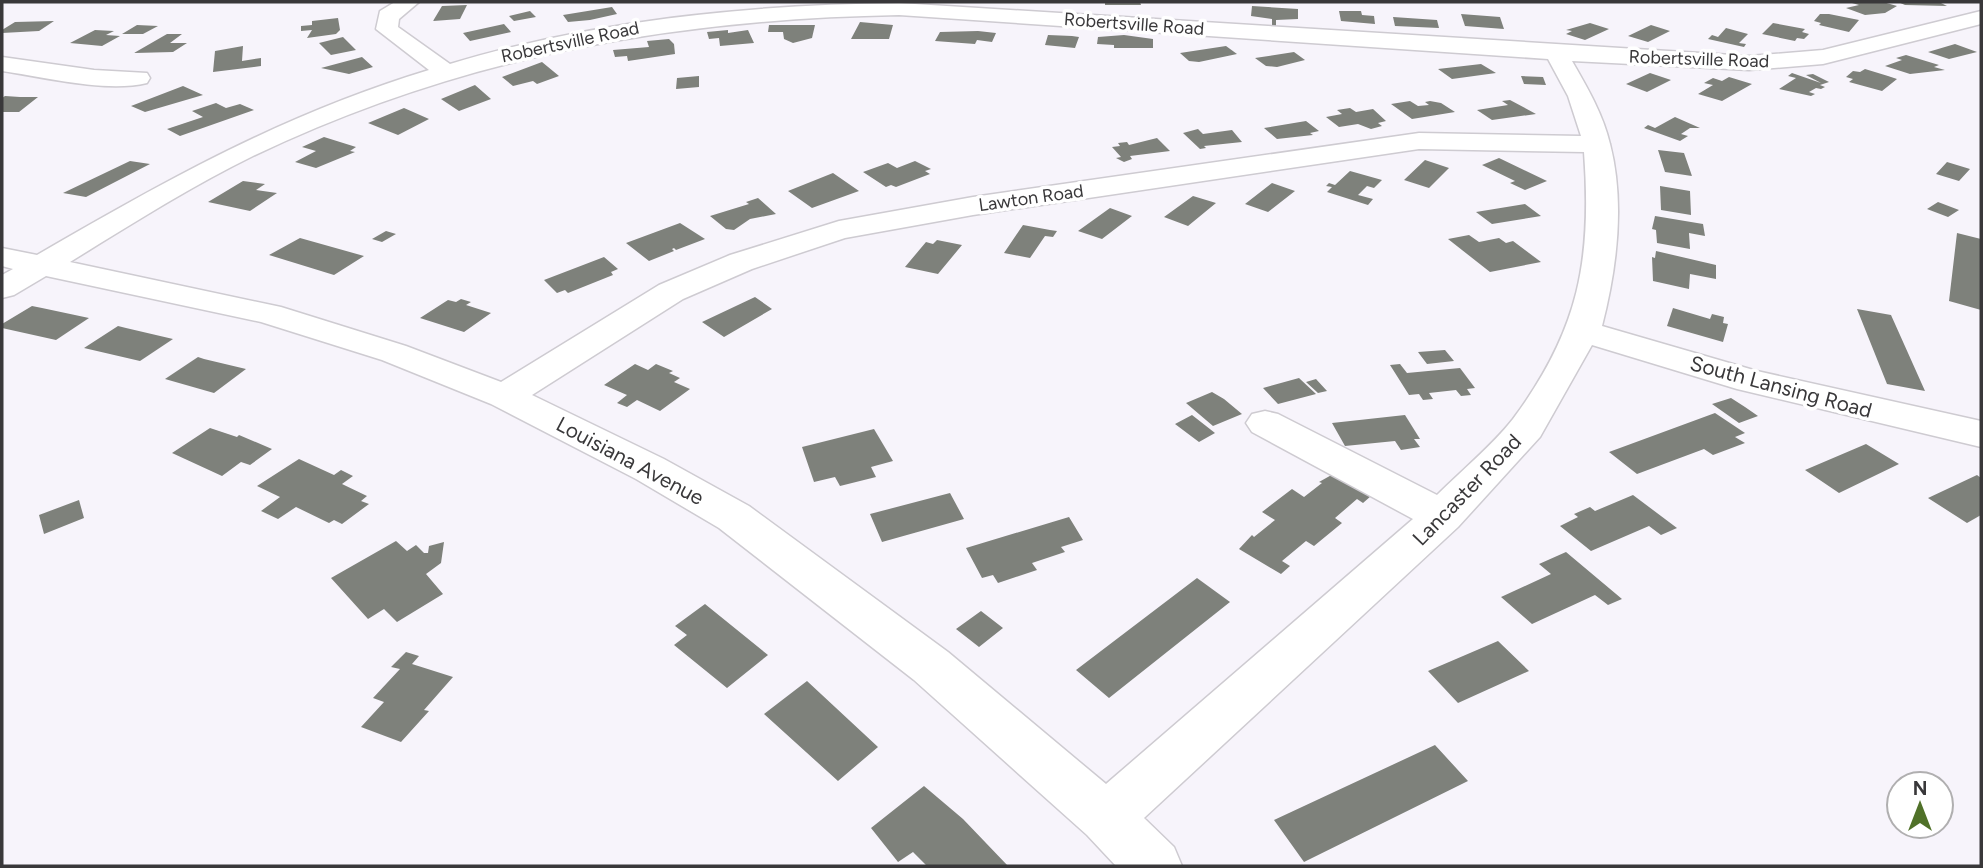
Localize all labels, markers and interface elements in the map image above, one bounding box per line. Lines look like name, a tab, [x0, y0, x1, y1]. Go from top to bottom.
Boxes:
street label: Robertsville Road	[1063, 8, 1205, 40]
street label: Robertsville Road	[499, 17, 641, 67]
street label: Robertsville Road	[1628, 46, 1770, 72]
street label: Lawton Road	[977, 180, 1085, 216]
street label: South Lansing Road	[1687, 350, 1875, 423]
street label: Louisiana Avenue	[552, 411, 708, 510]
street label: Lancaster Road	[1407, 429, 1526, 551]
north arrow	[1885, 770, 1955, 840]
text: N	[1913, 777, 1927, 800]

